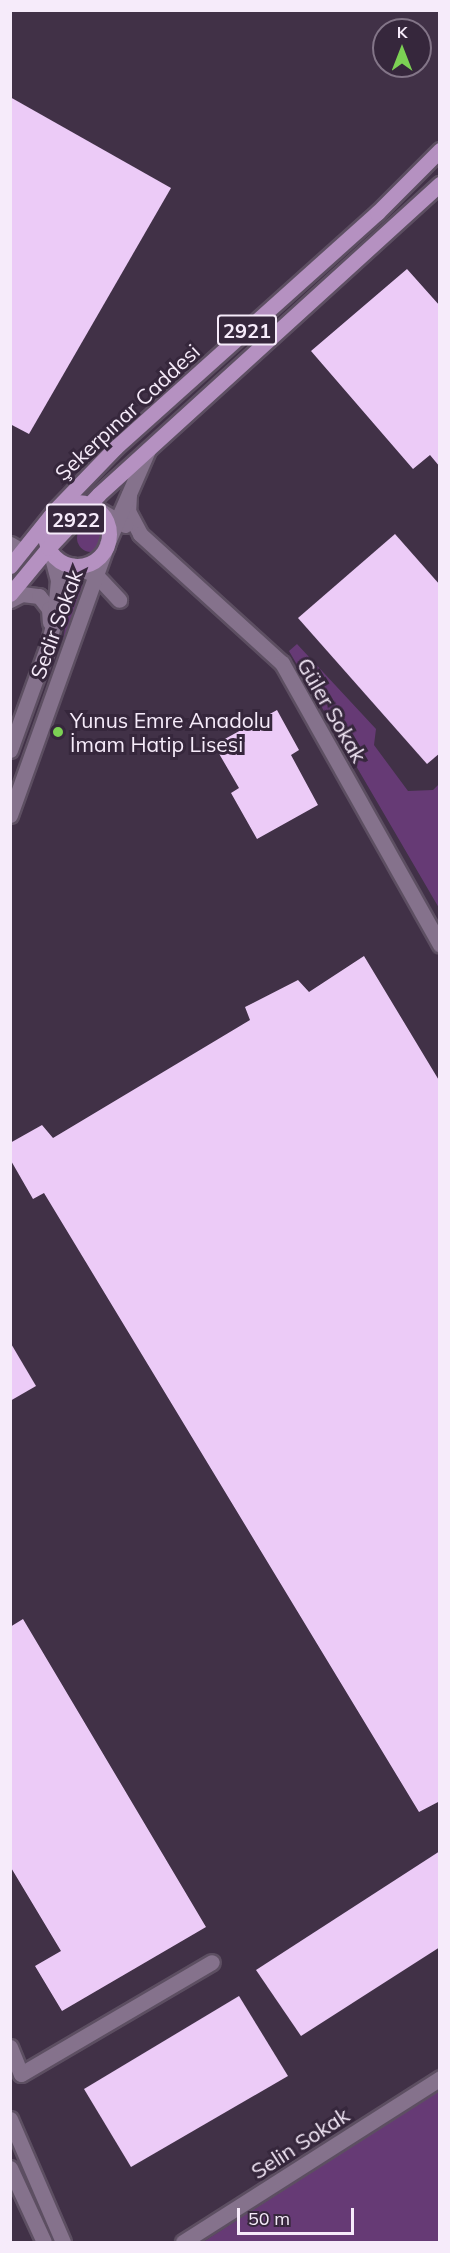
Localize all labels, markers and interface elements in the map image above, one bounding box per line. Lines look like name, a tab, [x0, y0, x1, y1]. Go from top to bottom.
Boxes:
north arrow	[372, 18, 432, 78]
text: K	[397, 22, 407, 42]
road number: 2921	[217, 313, 277, 347]
street label: Şekerpınar Caddesi	[50, 339, 204, 485]
road number: 2922	[46, 502, 106, 536]
street label: Sedir Sokak	[25, 566, 87, 682]
street label: Güler Sokak	[292, 653, 372, 767]
place label: Yunus Emre Anadolu İmam Hatip Lisesi	[70, 707, 271, 757]
marker: Yunus Emre Anadolu İmam Hatip Lisesi	[51, 725, 65, 739]
street label: Selin Sokak	[246, 2102, 354, 2184]
scale bar	[240, 2196, 357, 2234]
text: 50 m	[248, 2207, 290, 2230]

